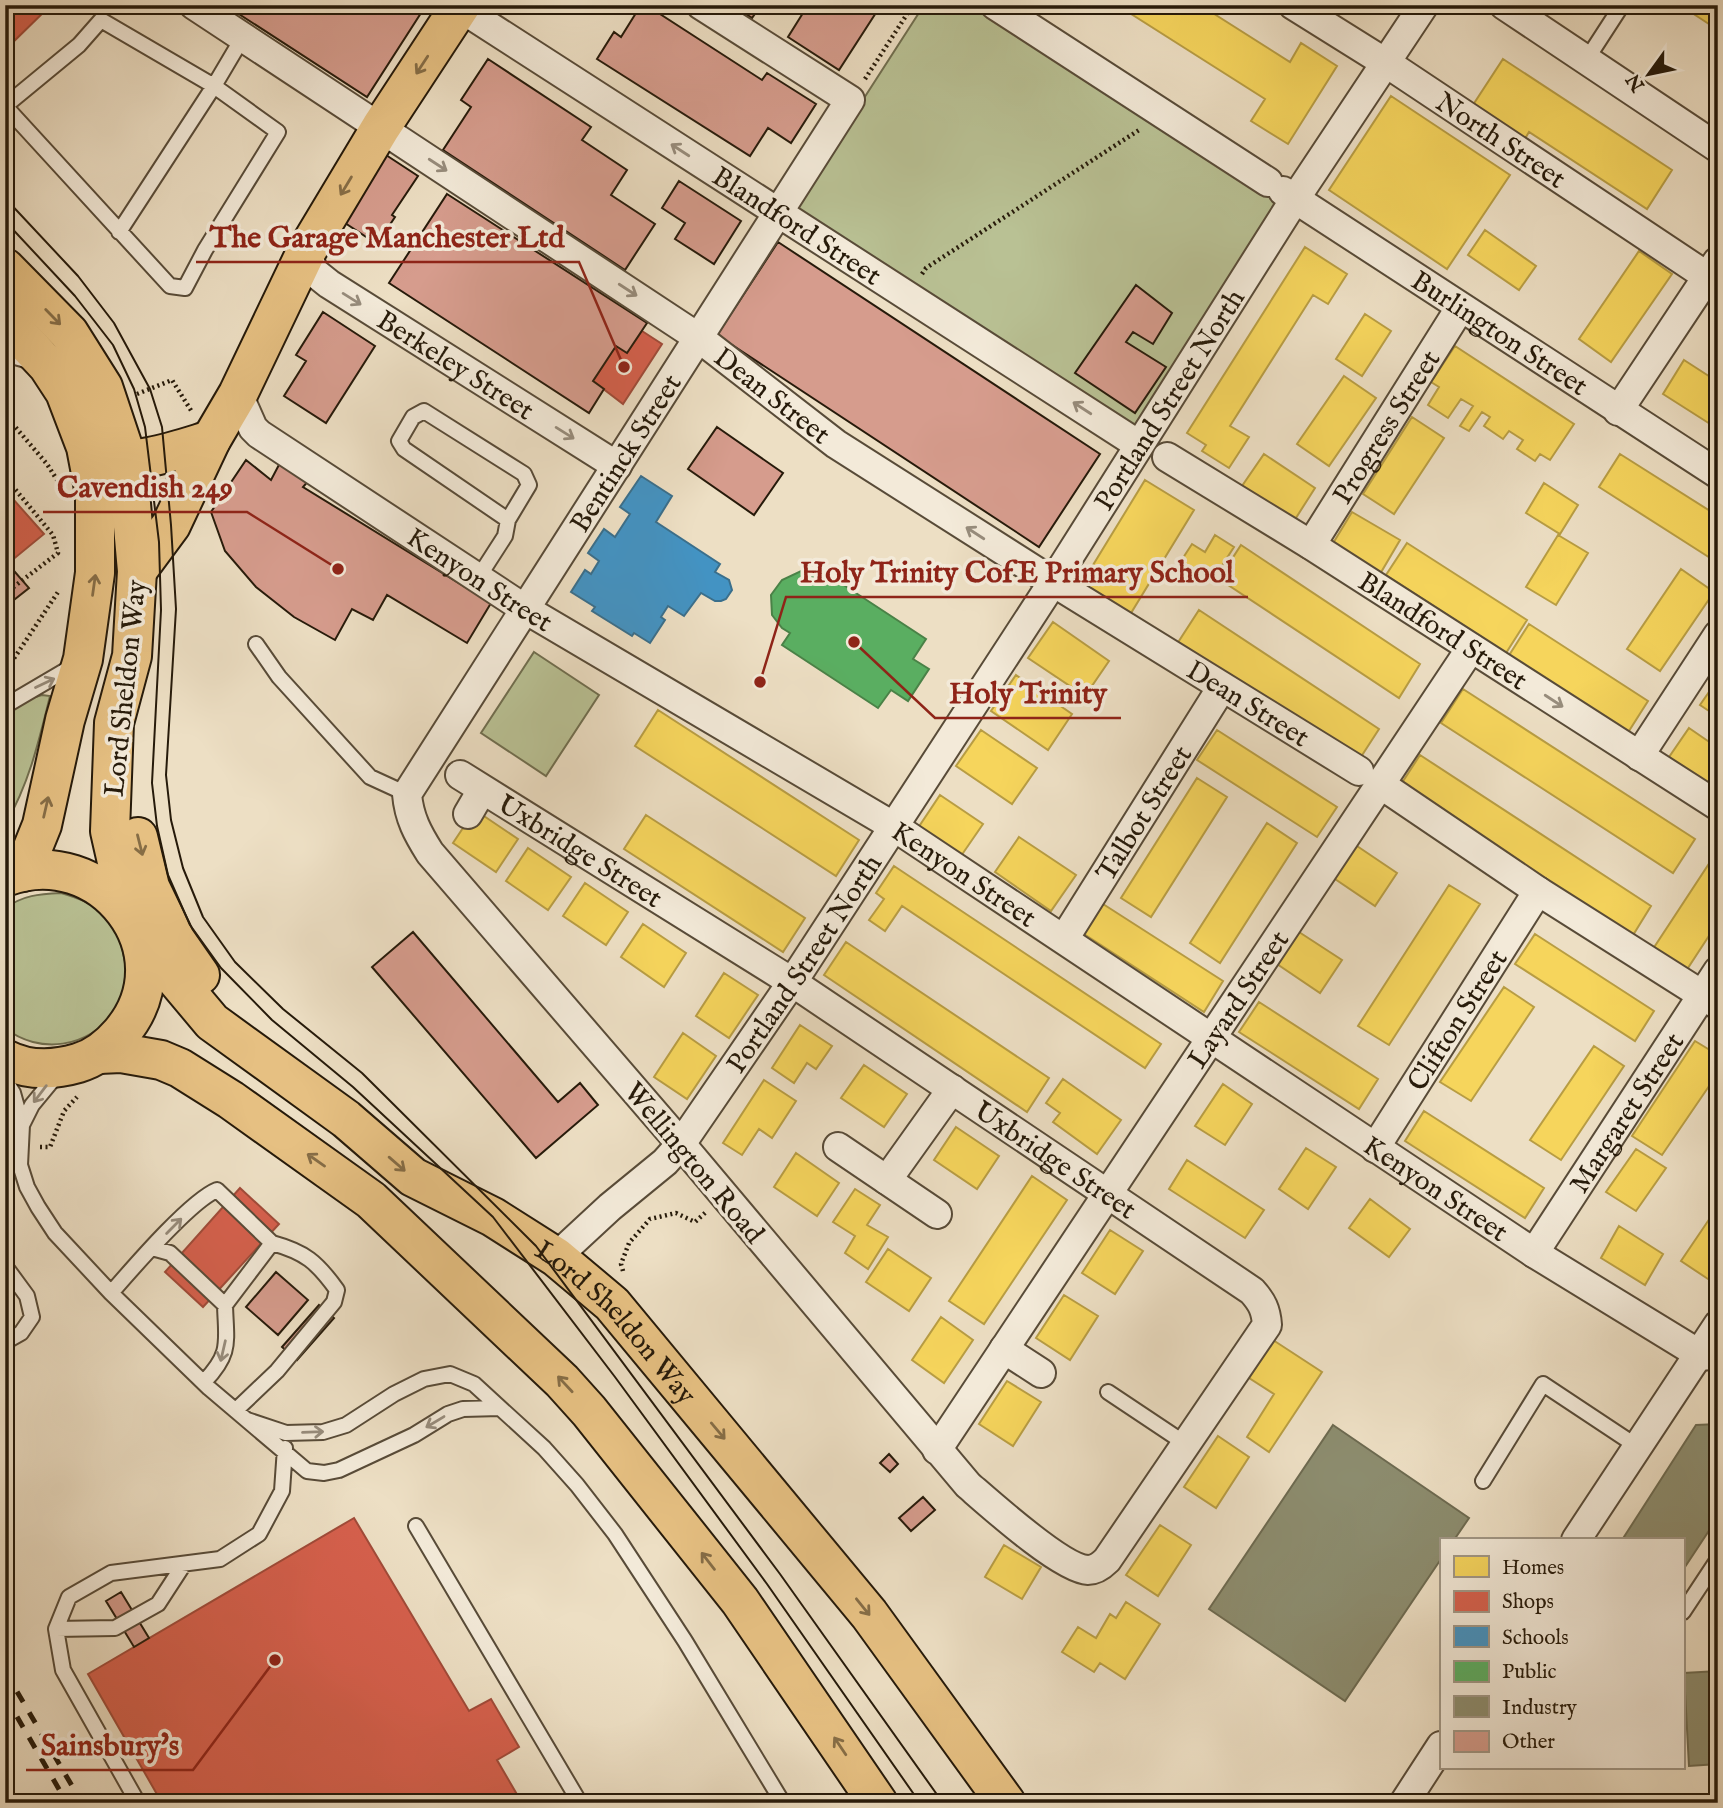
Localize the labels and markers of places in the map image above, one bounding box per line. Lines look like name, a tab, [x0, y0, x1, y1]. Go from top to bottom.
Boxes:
callout: The Garage Manchester Ltd	[196, 211, 579, 262]
callout: Cavendish 249	[43, 461, 247, 512]
callout: Holy Trinity CofE Primary School	[786, 546, 1248, 597]
callout: Holy Trinity	[935, 667, 1121, 718]
callout: Sainsbury's	[26, 1719, 193, 1770]

